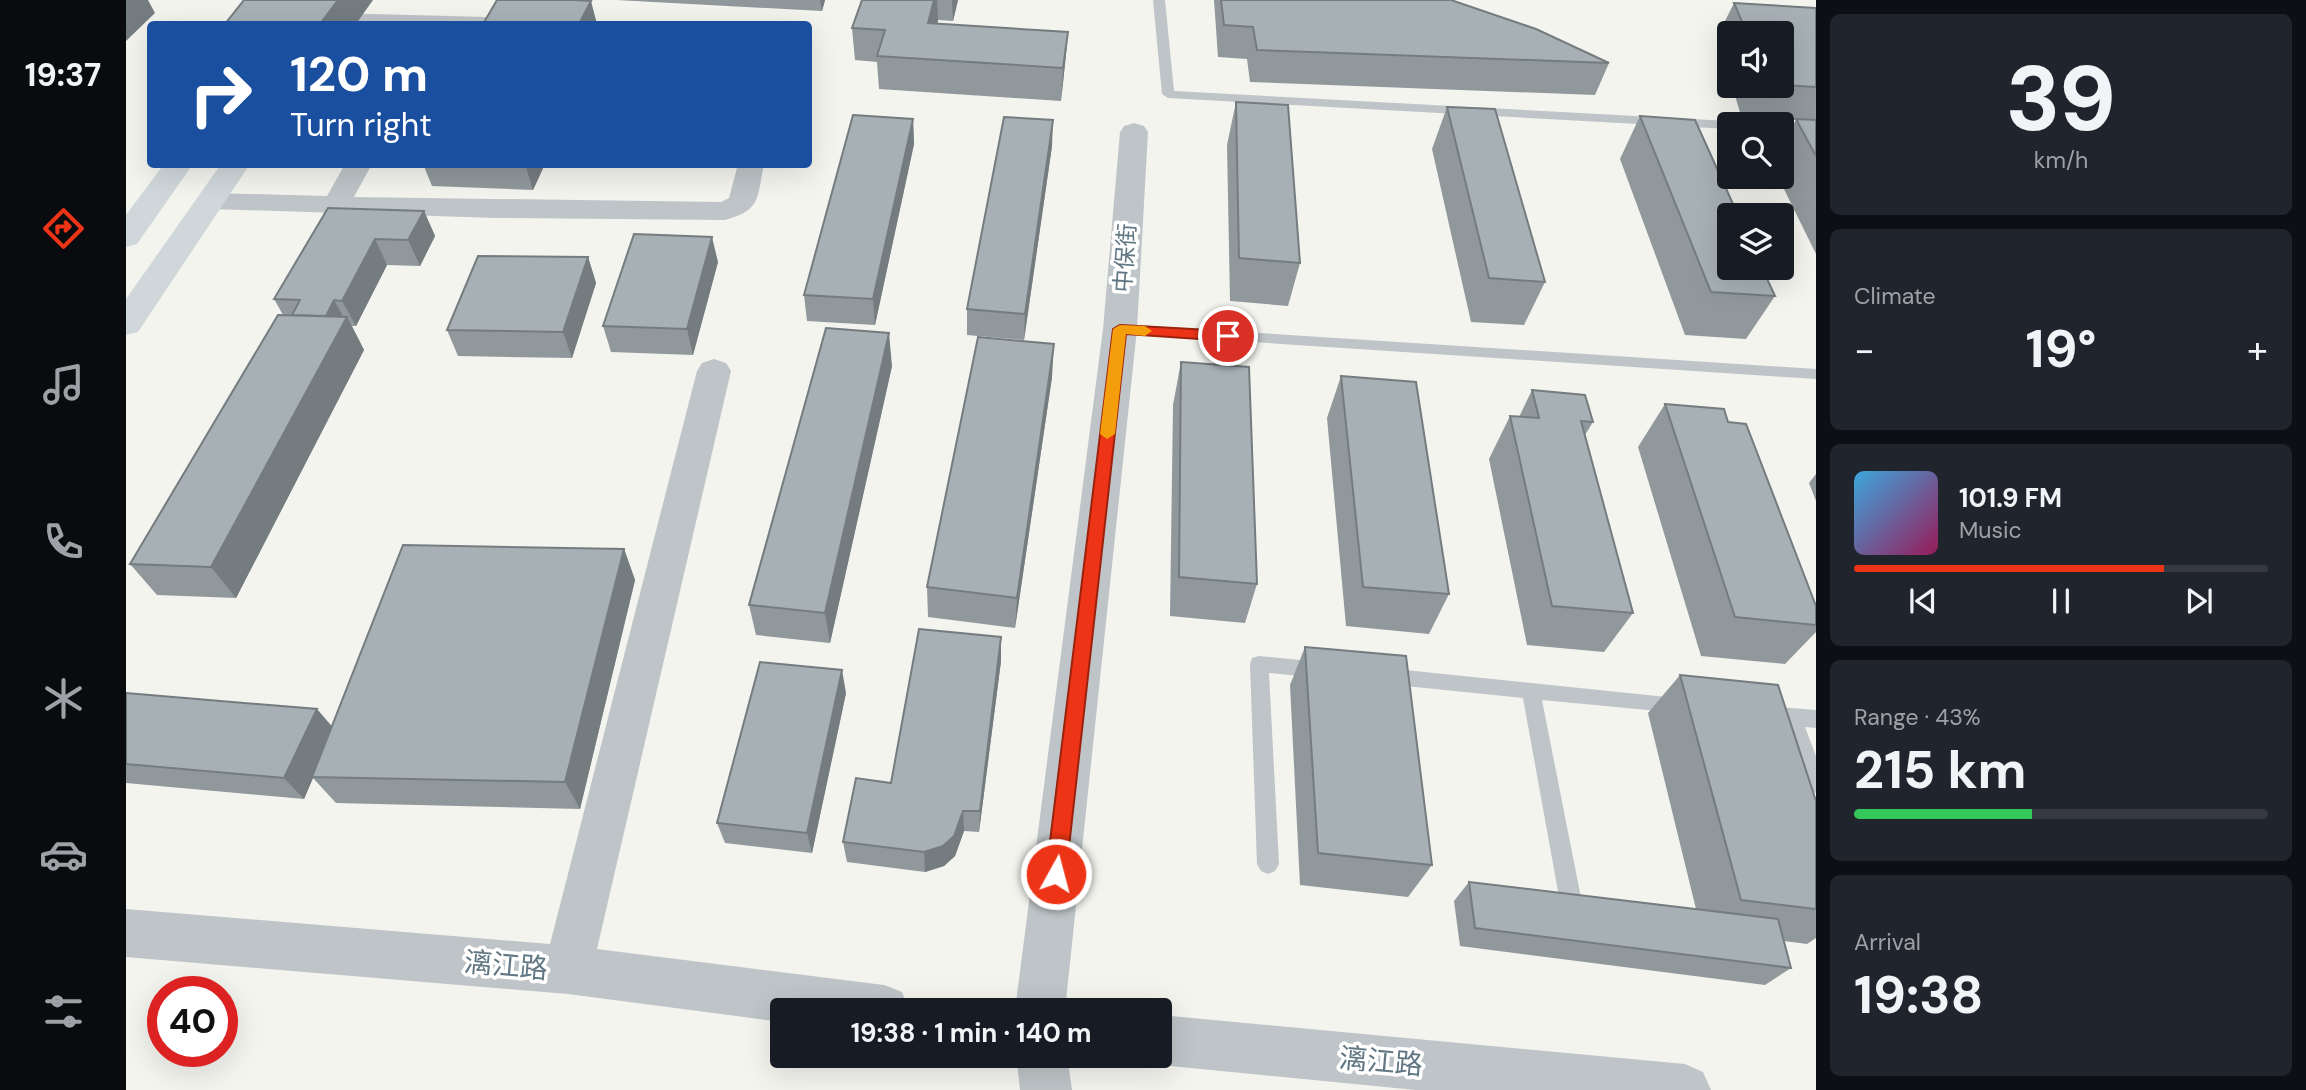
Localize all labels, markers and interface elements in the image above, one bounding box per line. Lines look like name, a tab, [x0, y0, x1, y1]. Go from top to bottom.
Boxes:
map controls	[1717, 21, 1794, 280]
button: sound	[1717, 21, 1794, 98]
text: 39	[2006, 40, 2116, 158]
text: 120 m	[290, 42, 428, 106]
icon: right	[175, 49, 266, 140]
text: 19:37	[25, 54, 101, 96]
text: Turn right	[290, 104, 432, 146]
button: search	[1717, 112, 1794, 189]
text: km/h	[2034, 145, 2088, 175]
button: layers	[1717, 203, 1794, 280]
icon: directions	[39, 204, 88, 253]
street label: 中保街	[1108, 223, 1142, 293]
text: Climate	[1854, 281, 1936, 311]
pin	[1198, 306, 1258, 366]
text: 19°	[2026, 315, 2096, 383]
icon: arrive	[1209, 317, 1247, 355]
text: −	[1854, 325, 1875, 375]
text: +	[2247, 325, 2268, 375]
icon: music	[39, 360, 88, 409]
text: 101.9 FM	[1959, 481, 2062, 515]
text: Music	[1959, 515, 2022, 545]
icon: phone	[39, 517, 88, 566]
icon: previous	[1904, 582, 1942, 620]
icon: pause	[2042, 582, 2080, 620]
icon: next	[2180, 582, 2218, 620]
icon: climate	[39, 674, 88, 723]
text: Range · 43%	[1854, 702, 1981, 732]
text: 215 km	[1854, 736, 2026, 804]
icon: car	[39, 830, 88, 879]
position arrow	[1019, 837, 1093, 911]
text: Arrival	[1854, 927, 1921, 957]
street label: 漓江路	[462, 943, 549, 988]
text: 19:38	[1854, 961, 1983, 1029]
speed limit sign: 40	[147, 976, 238, 1067]
icon: filters	[39, 987, 88, 1036]
text: 19:38 · 1 min · 140 m	[851, 1016, 1091, 1050]
street label: 漓江路	[1337, 1039, 1424, 1084]

